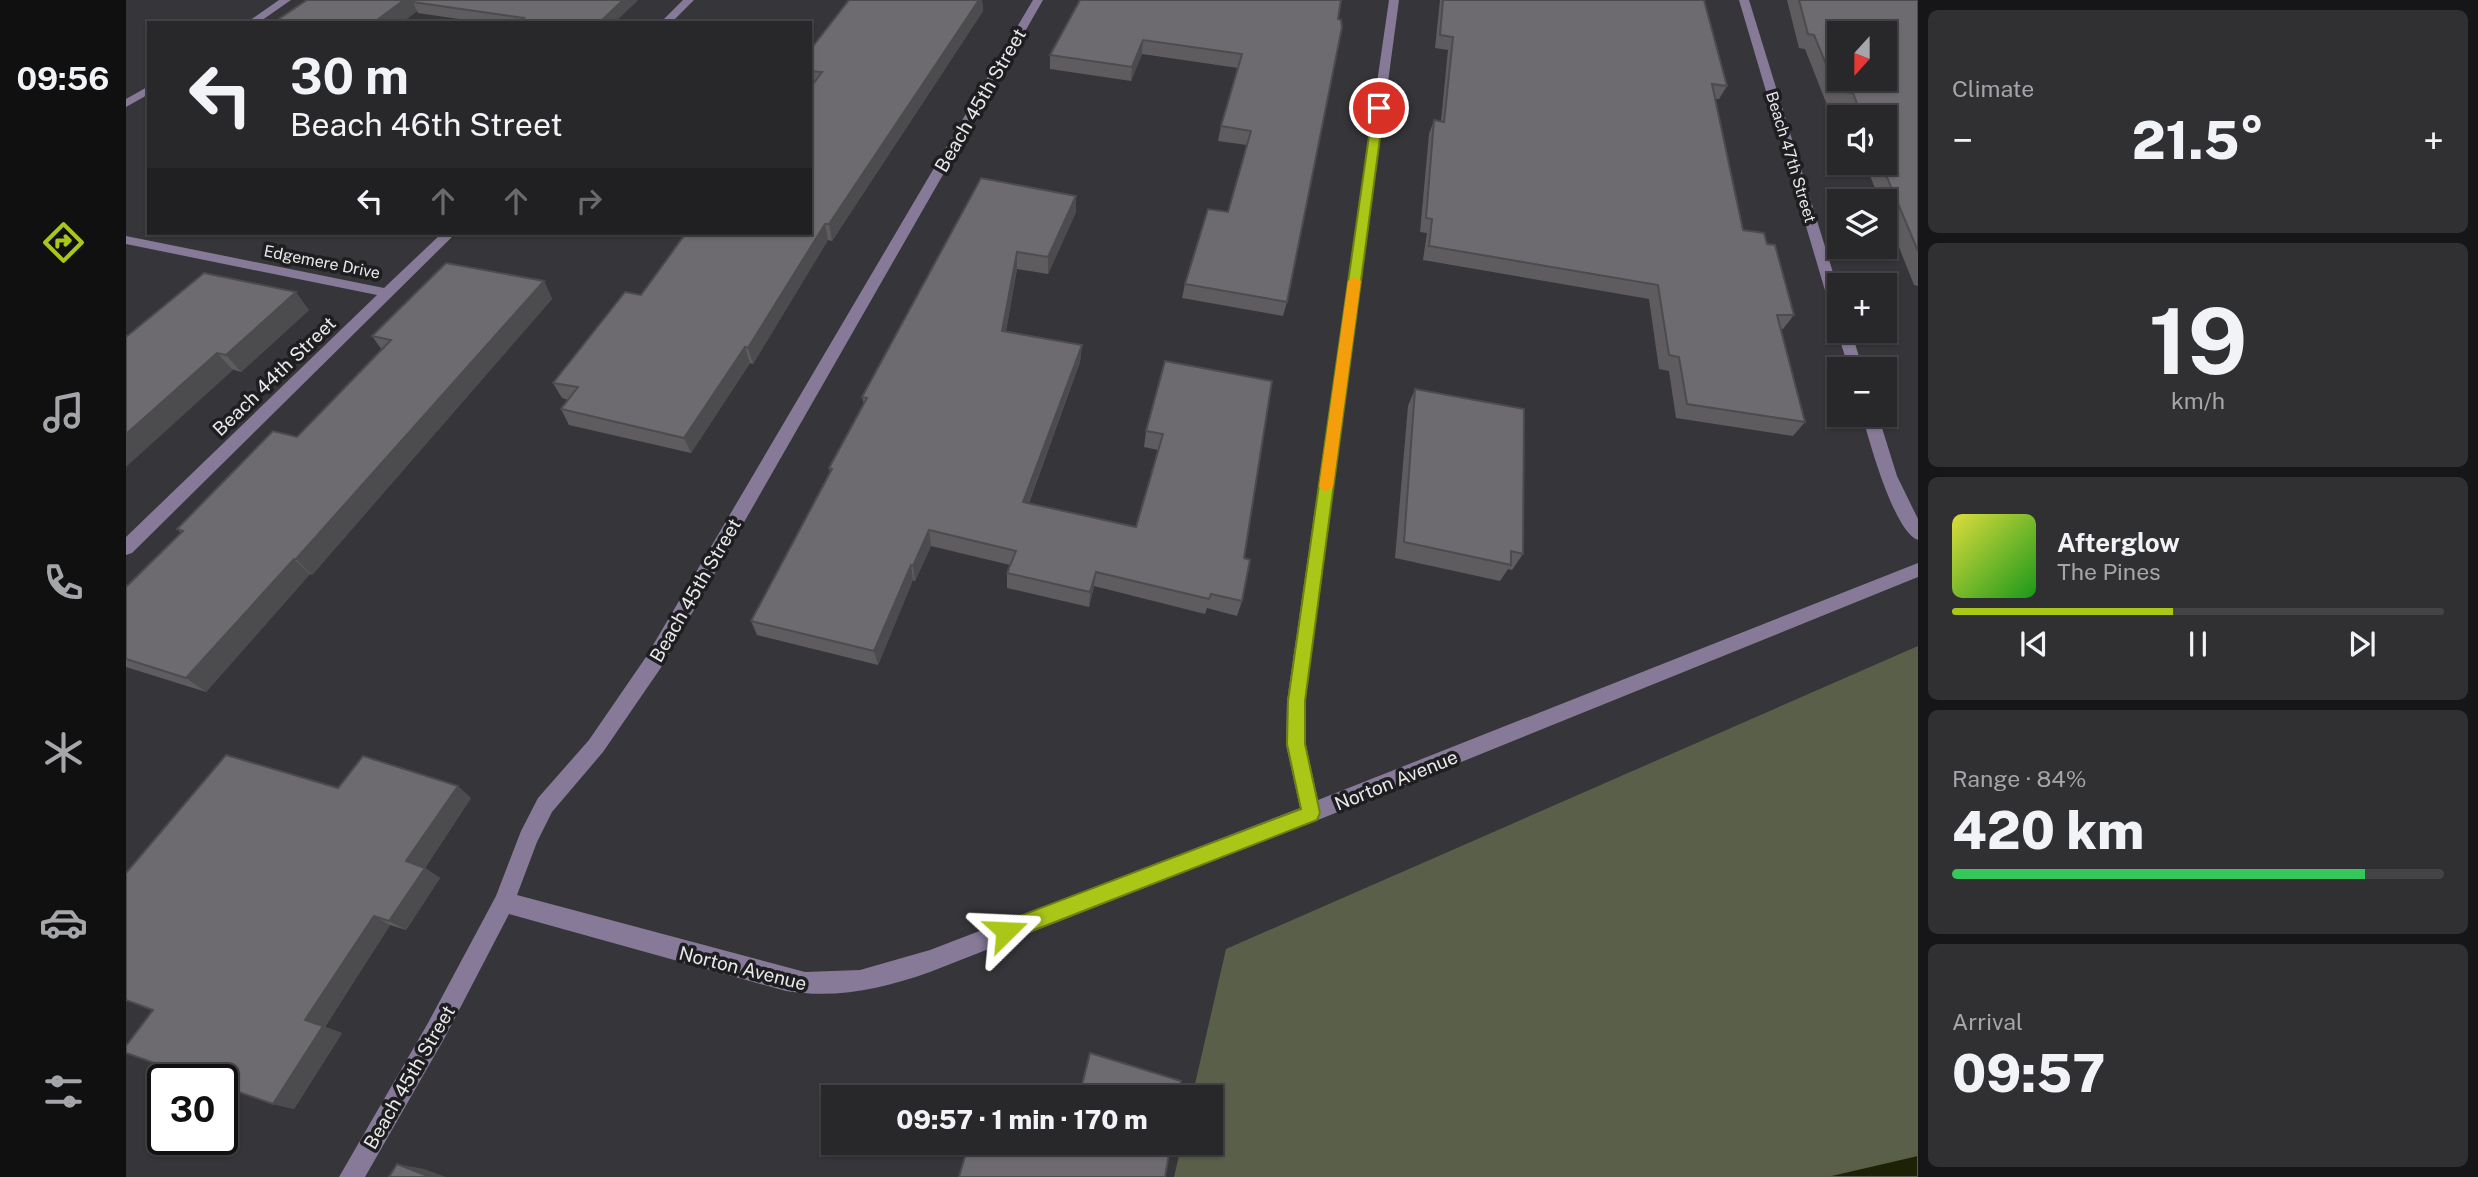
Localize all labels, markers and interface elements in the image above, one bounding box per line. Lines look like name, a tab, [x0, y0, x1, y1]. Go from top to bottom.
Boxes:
north arrow	[1827, 21, 1897, 91]
map controls	[1827, 21, 1897, 427]
street label: Beach 45th Street	[930, 24, 1030, 176]
text: 30 m	[290, 47, 409, 105]
icon: left	[175, 49, 266, 140]
text: 09:56	[17, 60, 109, 97]
text: Climate	[1952, 75, 2034, 102]
pin	[1349, 78, 1409, 138]
icon: arrive	[1360, 89, 1398, 127]
street label: Beach 47th Street	[1762, 89, 1820, 225]
button: sound	[1827, 105, 1897, 175]
text: Beach 46th Street	[290, 106, 563, 143]
text: 21.5°	[2132, 110, 2264, 171]
text: −	[1952, 118, 1973, 163]
text: +	[2423, 118, 2444, 163]
icon: left	[351, 182, 389, 220]
icon: ahead	[424, 182, 462, 220]
icon: ahead	[497, 182, 535, 220]
icon: right	[570, 182, 608, 220]
button: layers	[1827, 189, 1897, 259]
icon: directions	[39, 218, 88, 267]
street label: Edgemere Drive	[262, 241, 382, 283]
button: +	[1827, 273, 1897, 343]
text: 19	[2149, 288, 2247, 394]
street label: Beach 44th Street	[208, 312, 340, 440]
button: −	[1827, 357, 1897, 427]
text: km/h	[2171, 387, 2225, 414]
icon: music	[39, 388, 88, 437]
street label: Beach 45th Street	[645, 514, 745, 666]
text: Afterglow	[2057, 527, 2180, 558]
icon: phone	[39, 558, 88, 607]
text: The Pines	[2057, 558, 2161, 585]
icon: previous	[2015, 625, 2053, 663]
icon: pause	[2179, 625, 2217, 663]
icon: next	[2343, 625, 2381, 663]
icon: climate	[39, 728, 88, 777]
street label: Norton Avenue	[1331, 745, 1461, 815]
text: Range · 84%	[1952, 765, 2087, 792]
text: 420 km	[1952, 800, 2144, 861]
position arrow	[969, 894, 1043, 968]
icon: car	[39, 898, 88, 947]
street label: Norton Avenue	[677, 942, 809, 994]
street label: Beach 45th Street	[359, 1001, 459, 1153]
text: Arrival	[1952, 1008, 2023, 1035]
text: 09:57	[1952, 1043, 2105, 1104]
speed limit sign: 30	[147, 1064, 238, 1155]
icon: filters	[39, 1067, 88, 1116]
text: 09:57 · 1 min · 170 m	[896, 1104, 1148, 1135]

